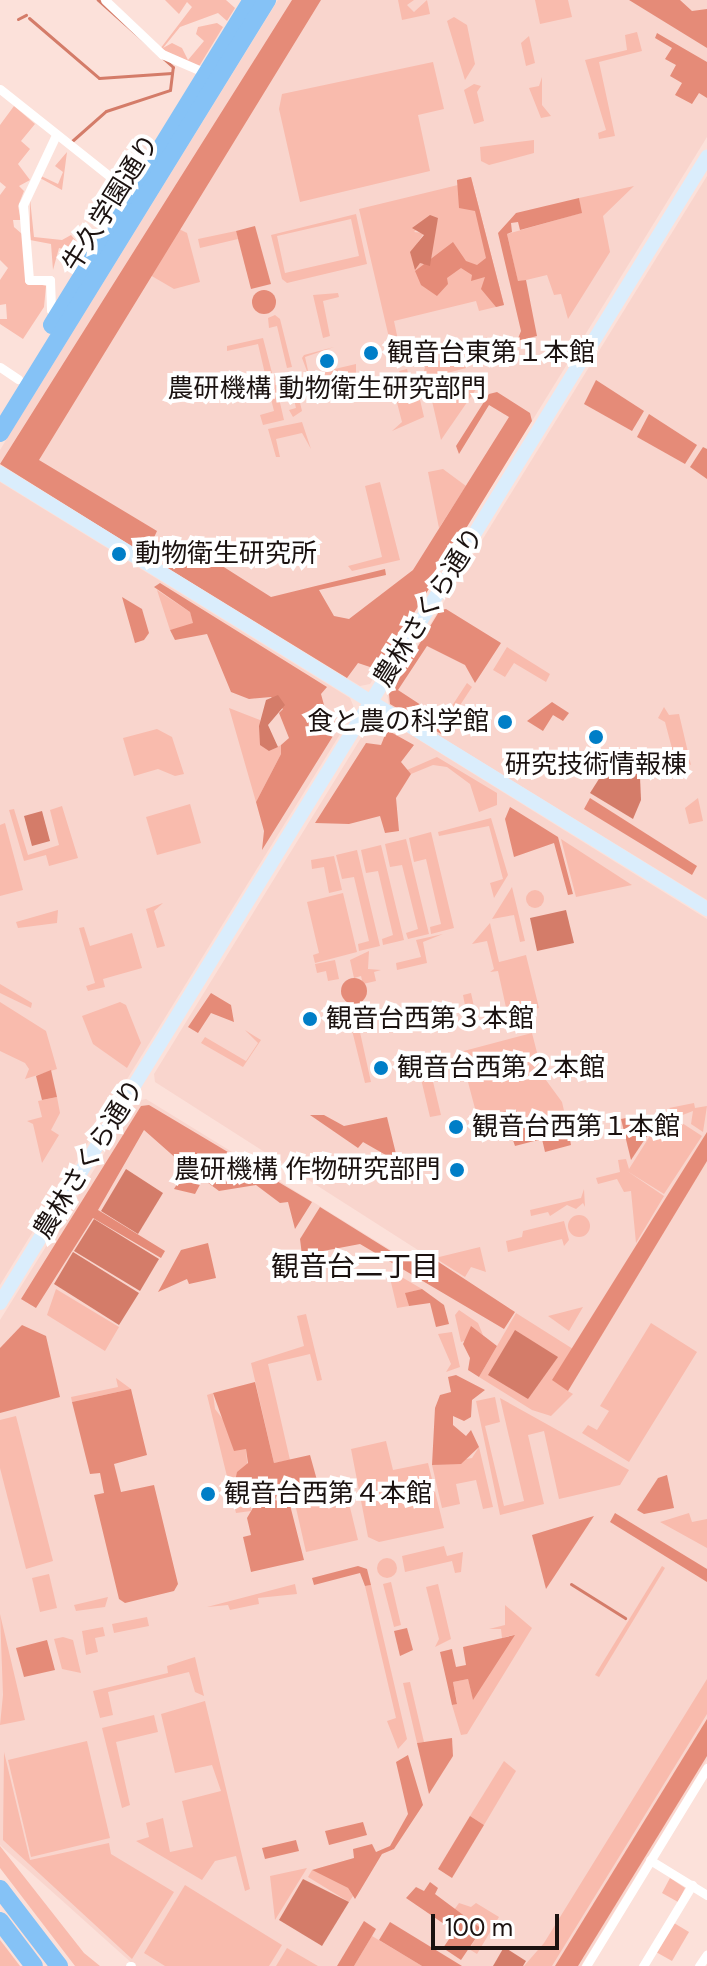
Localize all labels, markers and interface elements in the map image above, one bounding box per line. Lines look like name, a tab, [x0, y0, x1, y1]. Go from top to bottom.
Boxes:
street label: 牛久学園通り	[56, 129, 166, 277]
place label: 観音台東第１本館	[387, 337, 595, 369]
marker: 観音台東第１本館	[362, 344, 380, 362]
marker: 農研機構 動物衛生研究部門	[318, 352, 336, 370]
place label: 農研機構 動物衛生研究部門	[168, 373, 486, 405]
street label: 農林さくら通り	[368, 522, 490, 692]
place label: 動物衛生研究所	[135, 538, 317, 570]
marker: 動物衛生研究所	[110, 545, 128, 563]
place label: 食と農の科学館	[307, 706, 489, 738]
marker: 食と農の科学館	[496, 713, 514, 731]
marker: 研究技術情報棟	[587, 728, 605, 746]
place label: 研究技術情報棟	[505, 749, 687, 781]
place label: 観音台西第３本館	[326, 1003, 534, 1035]
marker: 観音台西第３本館	[301, 1010, 319, 1028]
place label: 観音台西第２本館	[397, 1052, 605, 1084]
marker: 観音台西第２本館	[372, 1059, 390, 1077]
street label: 農林さくら通り	[28, 1074, 150, 1244]
place label: 観音台西第１本館	[472, 1111, 680, 1143]
marker: 観音台西第１本館	[447, 1118, 465, 1136]
place label: 農研機構 作物研究部門	[174, 1154, 441, 1186]
marker: 農研機構 作物研究部門	[448, 1161, 466, 1179]
district label: 観音台二丁目	[271, 1250, 439, 1284]
place label: 観音台西第４本館	[224, 1478, 432, 1510]
marker: 観音台西第４本館	[199, 1485, 217, 1503]
scale bar	[435, 1898, 563, 1948]
text: 100 m	[445, 1912, 513, 1943]

